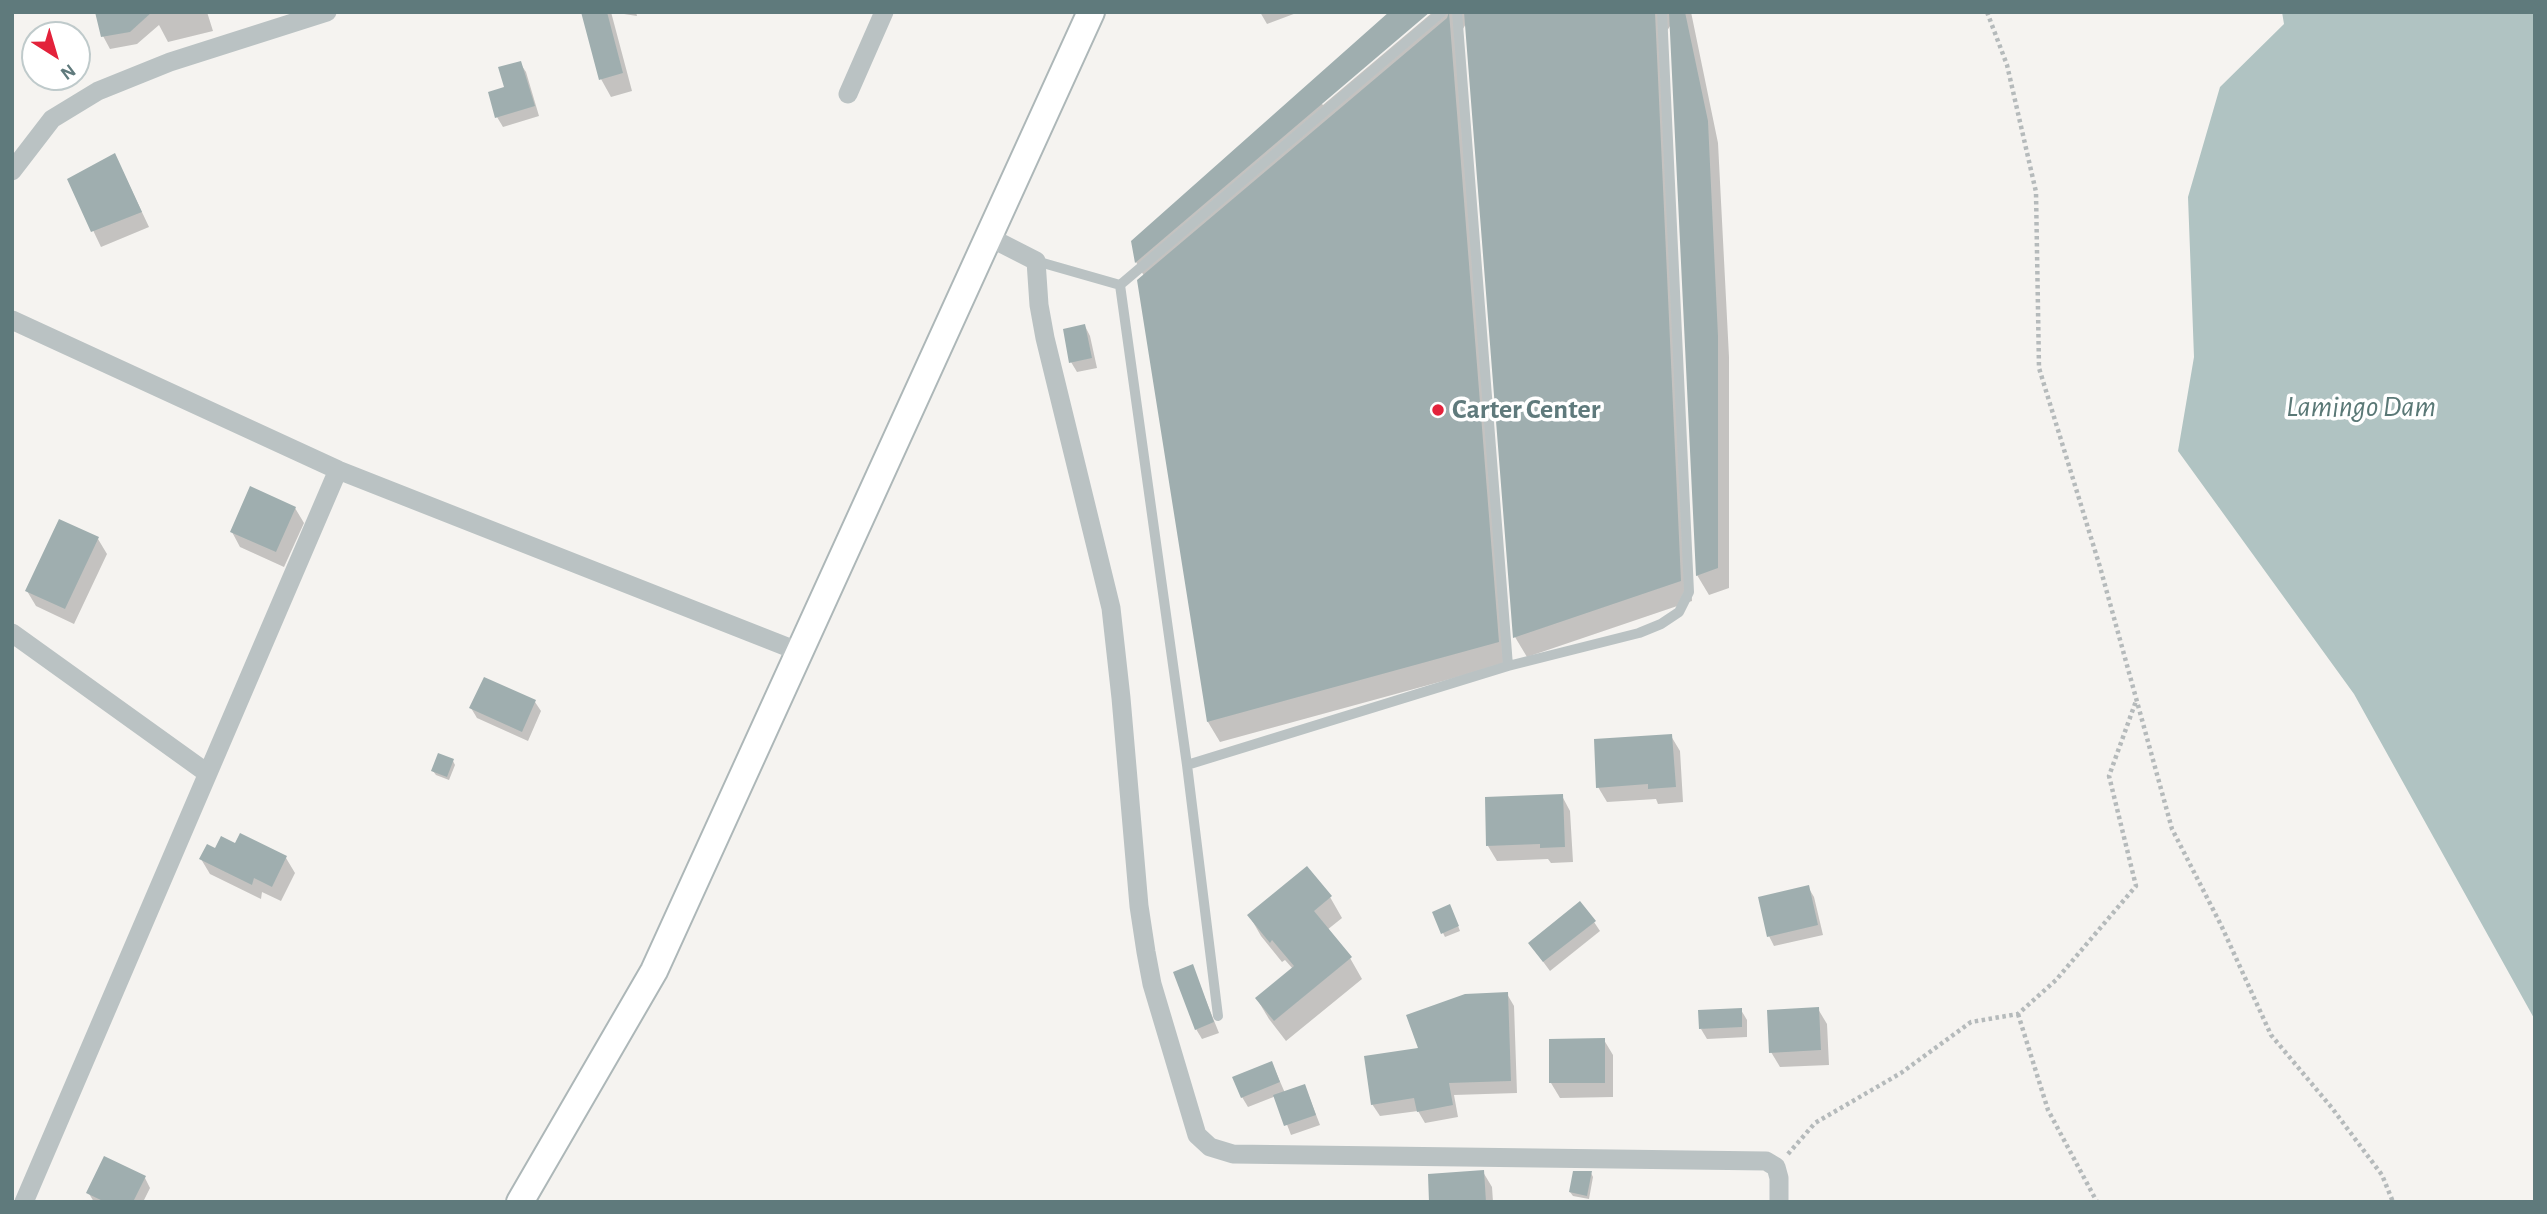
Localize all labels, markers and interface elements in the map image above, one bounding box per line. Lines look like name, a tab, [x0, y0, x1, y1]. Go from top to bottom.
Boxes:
north arrow	[21, 21, 91, 91]
text: N	[57, 60, 79, 83]
water label: Lamingo Dam	[2286, 389, 2436, 425]
place label: Carter Center	[1452, 393, 1600, 427]
marker: Carter Center	[1430, 402, 1446, 418]

